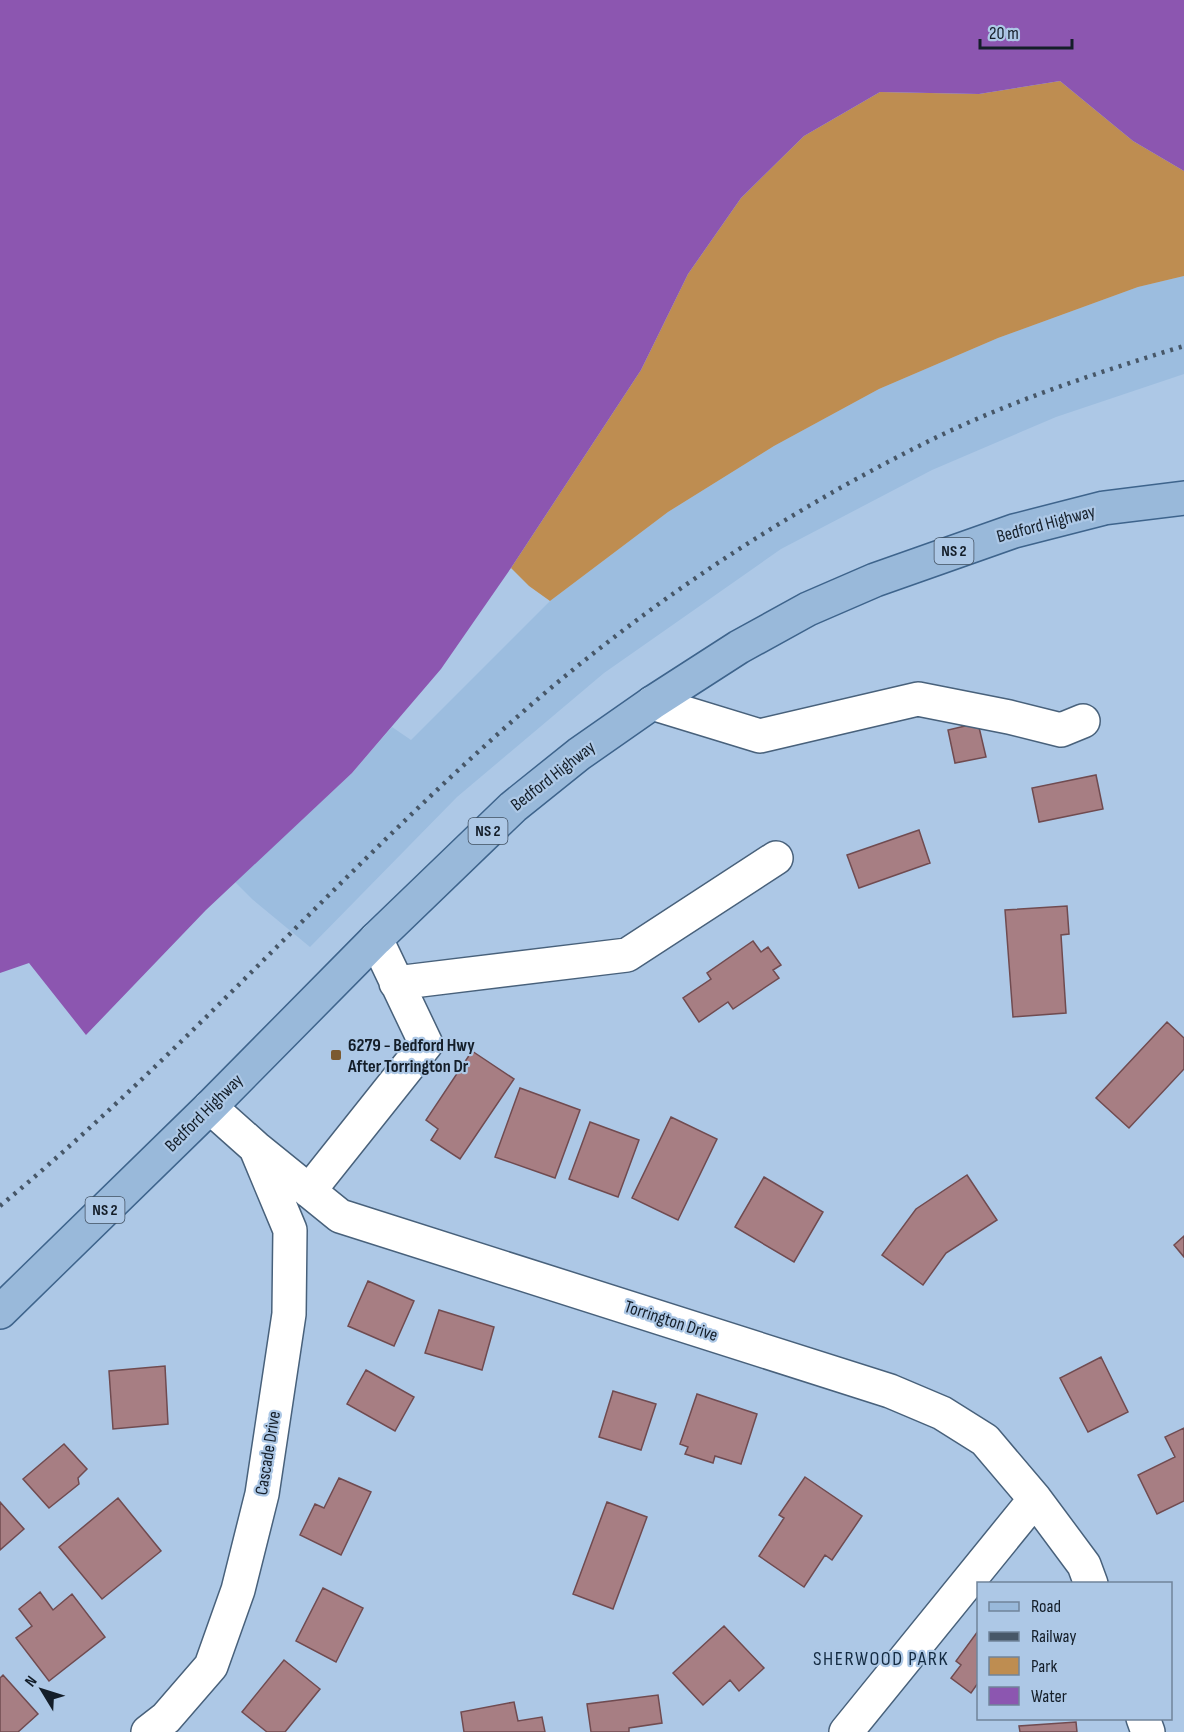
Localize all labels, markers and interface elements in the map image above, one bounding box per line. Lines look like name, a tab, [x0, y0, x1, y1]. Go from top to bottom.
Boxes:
scale bar	[980, 12, 1072, 50]
text: 20 m	[989, 23, 1019, 44]
street label: Bedford Highway	[994, 501, 1098, 547]
road number: NS 2	[934, 538, 974, 564]
street label: Bedford Highway	[507, 737, 599, 815]
road number: NS 2	[468, 818, 508, 844]
place label: 6279 - Bedford Hwy After Torrington Dr	[347, 1035, 475, 1077]
marker: 6279 - Bedford Hwy After Torrington Dr	[329, 1048, 343, 1062]
street label: Bedford Highway	[161, 1070, 247, 1156]
road number: NS 2	[86, 1197, 124, 1223]
street label: Torrington Drive	[622, 1296, 720, 1346]
street label: Cascade Drive	[251, 1410, 285, 1496]
legend	[977, 1582, 1172, 1720]
text: Road	[1031, 1596, 1061, 1617]
text: Railway	[1031, 1626, 1076, 1647]
district label: SHERWOOD PARK	[813, 1647, 949, 1671]
text: Park	[1031, 1656, 1057, 1677]
north arrow	[12, 1660, 72, 1720]
text: N	[21, 1672, 41, 1691]
text: Water	[1031, 1686, 1067, 1707]

